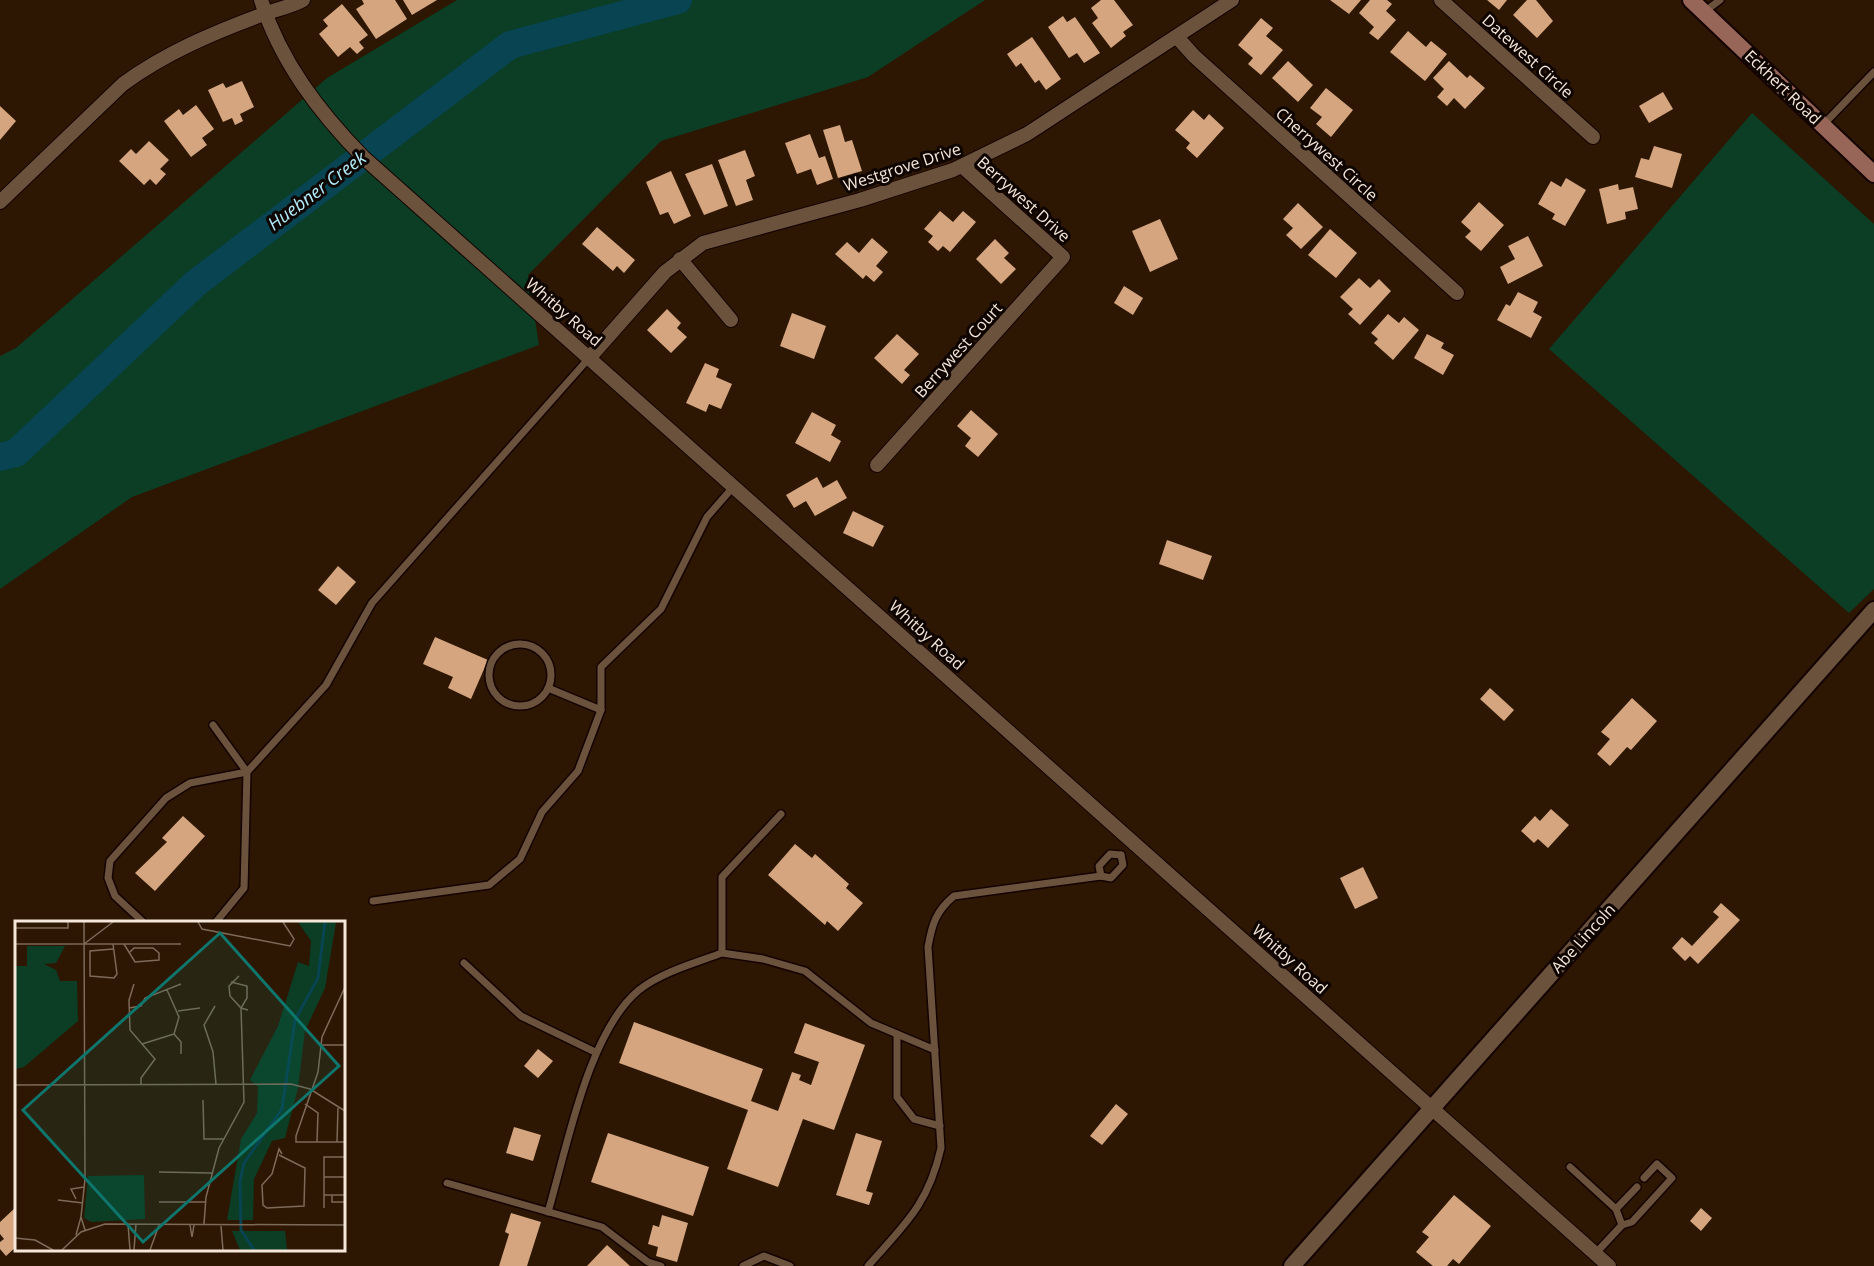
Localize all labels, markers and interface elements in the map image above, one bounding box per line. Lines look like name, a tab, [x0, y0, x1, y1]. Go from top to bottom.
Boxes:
street label: Datewest Circle	[1478, 9, 1578, 103]
street label: Eckhert Road	[1740, 45, 1826, 129]
street label: Cherrywest Circle	[1271, 102, 1383, 206]
street label: Westgrove Drive	[840, 138, 964, 196]
water label: Huebner Creek	[262, 145, 372, 235]
street label: Berrywest Drive	[973, 151, 1075, 247]
street label: Whitby Road	[521, 273, 607, 351]
street label: Berrywest Court	[909, 297, 1007, 402]
street label: Whitby Road	[885, 595, 969, 675]
street label: Abe Lincoln	[1546, 899, 1620, 977]
street label: Whitby Road	[1248, 919, 1332, 999]
inset map	[15, 921, 345, 1251]

